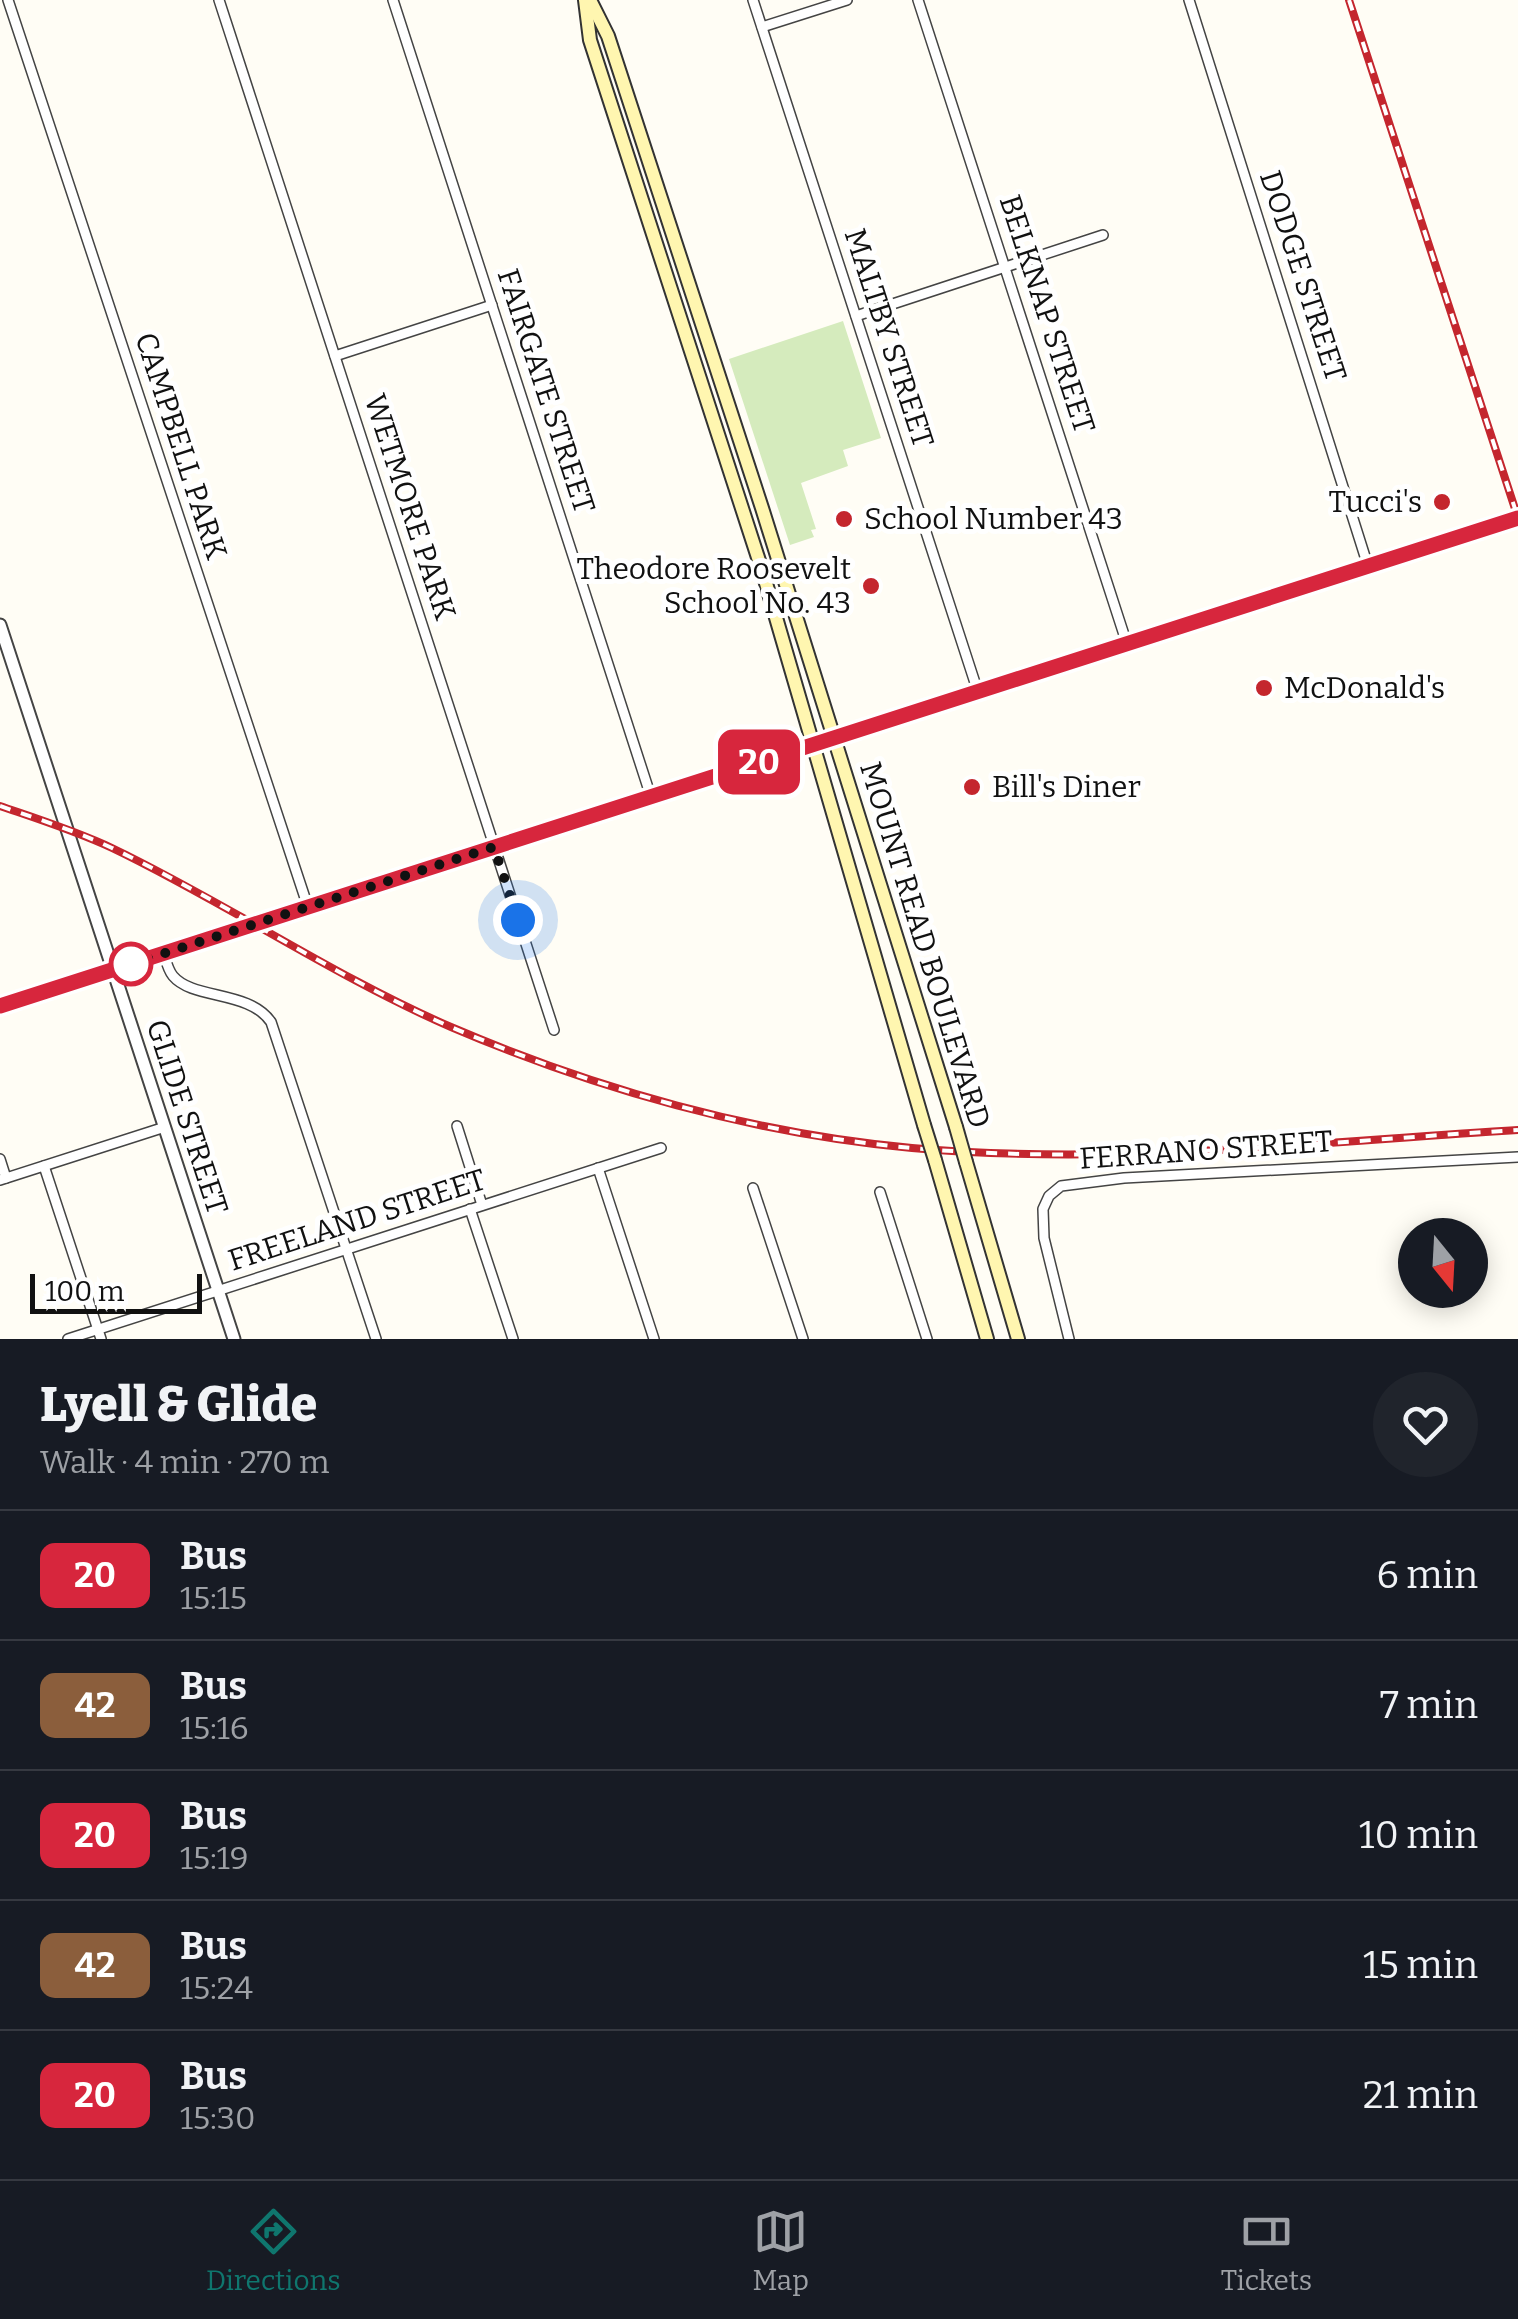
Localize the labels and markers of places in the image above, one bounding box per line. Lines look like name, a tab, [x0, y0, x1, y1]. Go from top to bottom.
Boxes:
place label: Tucci's	[1329, 484, 1422, 520]
marker: Tucci's	[1431, 491, 1453, 513]
place label: School Number 43	[864, 501, 1123, 537]
marker: School Number 43	[833, 508, 855, 530]
place label: Theodore Roosevelt School No. 43	[577, 551, 851, 621]
marker: Theodore Roosevelt School No. 43	[860, 575, 882, 597]
place label: McDonald's	[1284, 670, 1445, 706]
marker: McDonald's	[1253, 677, 1275, 699]
place label: Bill's Diner	[992, 769, 1141, 805]
marker: Bill's Diner	[961, 776, 983, 798]
unlabelled marker	[110, 943, 152, 985]

